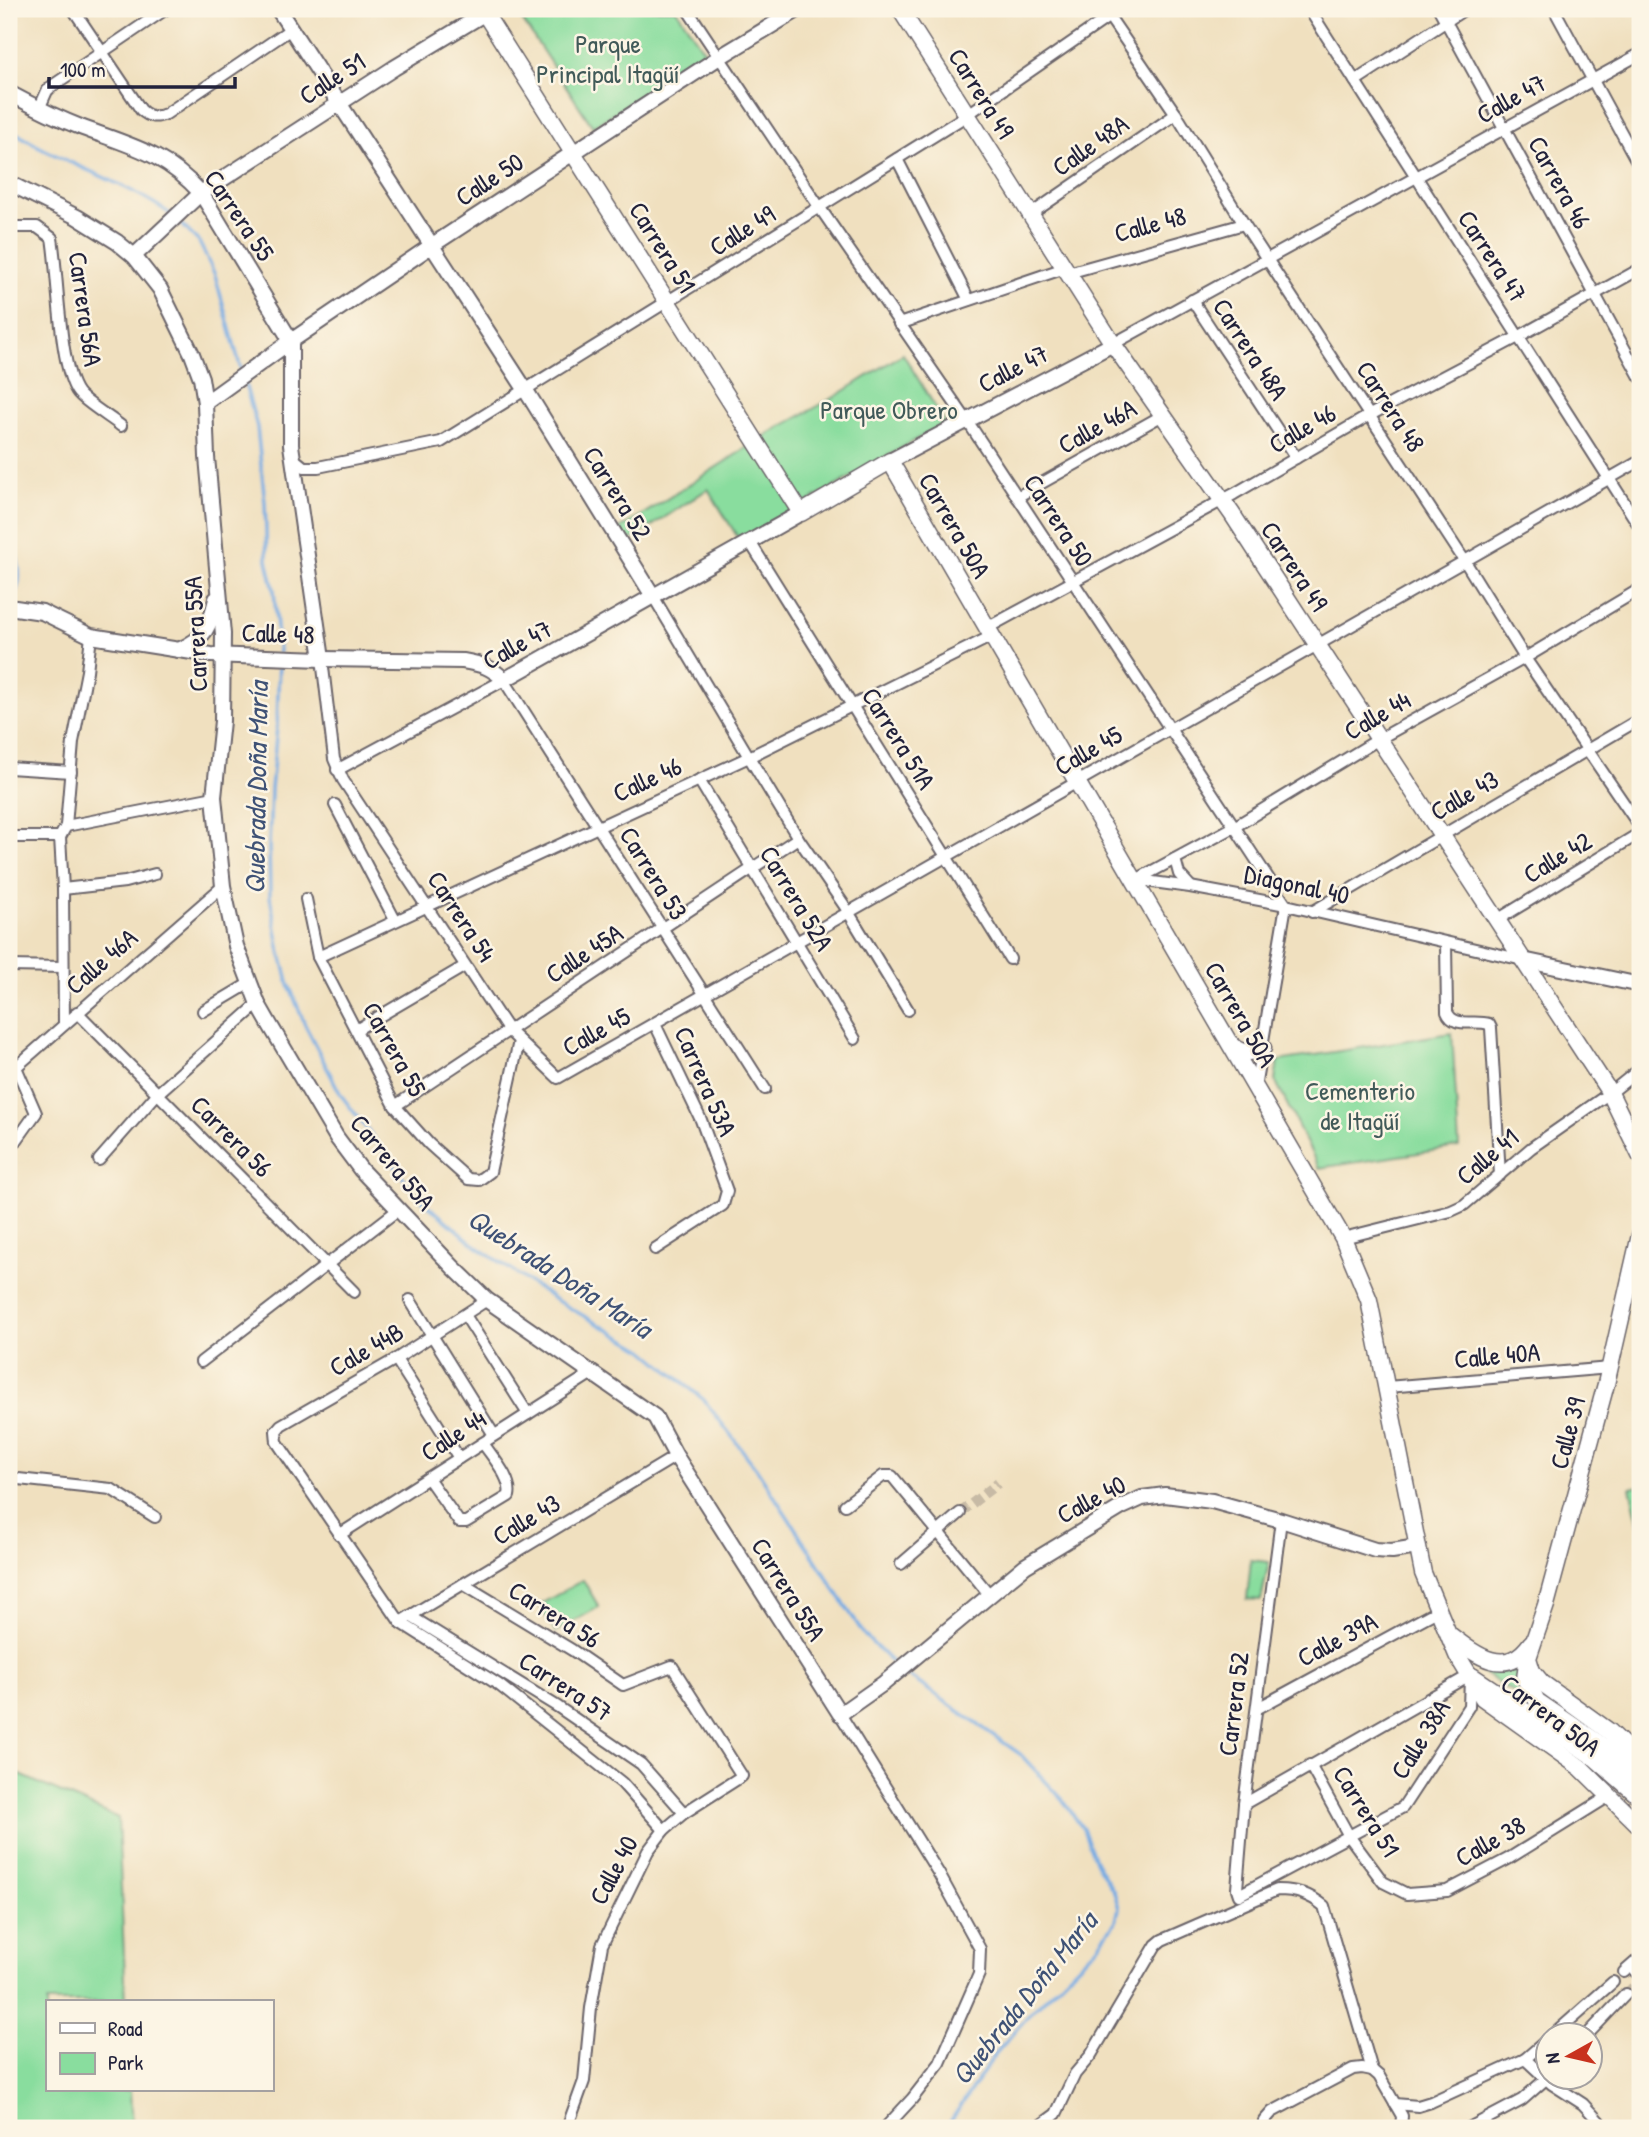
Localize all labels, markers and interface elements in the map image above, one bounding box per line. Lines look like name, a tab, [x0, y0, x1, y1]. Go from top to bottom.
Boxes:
park label: Parque Principal Itagüí	[536, 26, 680, 91]
street label: Carrera 49	[941, 41, 1023, 145]
street label: Calle 51	[292, 44, 372, 112]
scale bar	[49, 46, 234, 90]
text: 100 m	[60, 55, 106, 84]
street label: Calle 47	[1470, 65, 1552, 131]
street label: Calle 48A	[1045, 106, 1135, 184]
street label: Carrera 46	[1520, 129, 1600, 235]
street label: Calle 50	[448, 144, 530, 214]
street label: Carrera 55	[197, 163, 283, 267]
street label: Carrera 51	[621, 195, 705, 299]
street label: Calle 49	[703, 196, 781, 264]
street label: Calle 48	[1110, 198, 1190, 250]
street label: Carrera 47	[1450, 203, 1536, 309]
street label: Carrera 56A	[61, 250, 111, 369]
street label: Carrera 48A	[1205, 291, 1297, 407]
street label: Calle 47	[972, 335, 1054, 401]
street label: Carrera 48	[1349, 354, 1433, 458]
street label: Calle 46A	[1051, 390, 1143, 462]
park label: Parque Obrero	[820, 392, 958, 427]
street label: Calle 46	[1262, 395, 1342, 461]
street label: Carrera 52	[576, 440, 660, 546]
street label: Carrera 50A	[911, 466, 999, 584]
street label: Carrera 50	[1016, 467, 1102, 573]
street label: Carrera 49	[1253, 514, 1337, 618]
street label: Carrera 55A	[174, 575, 216, 693]
street label: Calle 47	[476, 611, 558, 677]
street label: Calle 48	[241, 614, 315, 652]
water label: Quebrada Doña María	[235, 678, 277, 895]
street label: Carrera 51A	[854, 680, 944, 796]
street label: Calle 44	[1337, 682, 1417, 748]
street label: Calle 45	[1048, 717, 1128, 783]
street label: Calle 46	[607, 748, 687, 810]
street label: Calle 43	[1423, 762, 1505, 828]
street label: Carrera 53	[612, 820, 696, 926]
street label: Calle 42	[1516, 823, 1598, 891]
street label: Carrera 52A	[752, 839, 842, 957]
street label: Diagonal 40	[1241, 856, 1353, 912]
street label: Carrera 54	[420, 864, 504, 968]
street label: Calle 45A	[539, 915, 630, 991]
street label: Calle 46A	[58, 920, 145, 1002]
street label: Carrera 50A	[1197, 955, 1285, 1073]
street label: Carrera 55	[355, 995, 435, 1103]
street label: Calle 45	[556, 998, 636, 1064]
street label: Carrera 53A	[666, 1021, 746, 1142]
park label: Cementerio de Itagüí	[1305, 1073, 1415, 1138]
street label: Carrera 56	[183, 1087, 281, 1185]
street label: Carrera 55A	[342, 1106, 444, 1218]
street label: Calle 41	[1448, 1120, 1526, 1192]
water label: Quebrada Doña María	[460, 1199, 662, 1348]
street label: Cale 44B	[322, 1314, 410, 1384]
street label: Calle 40A	[1453, 1334, 1542, 1376]
street label: Calle 39	[1541, 1393, 1593, 1473]
street label: Calle 44	[413, 1401, 493, 1469]
street label: Calle 40	[1050, 1466, 1132, 1532]
street label: Calle 43	[486, 1485, 566, 1553]
street label: Carrera 55A	[744, 1531, 835, 1648]
street label: Carrera 56	[502, 1572, 608, 1656]
street label: Calle 39A	[1291, 1603, 1383, 1675]
street label: Carrera 57	[512, 1643, 620, 1729]
street label: Carrera 52	[1209, 1650, 1257, 1758]
street label: Carrera 50A	[1494, 1666, 1608, 1764]
street label: Calle 38A	[1382, 1692, 1458, 1785]
street label: Carrera 51	[1325, 1759, 1409, 1863]
street label: Calle 38	[1449, 1808, 1531, 1874]
street label: Calle 40	[580, 1829, 646, 1911]
water label: Quebrada Doña María	[942, 1901, 1108, 2093]
legend	[46, 2000, 273, 2092]
text: Road	[108, 2014, 142, 2043]
north arrow	[1534, 2022, 1604, 2092]
text: Park	[108, 2048, 143, 2077]
text: N	[1539, 2052, 1566, 2065]

